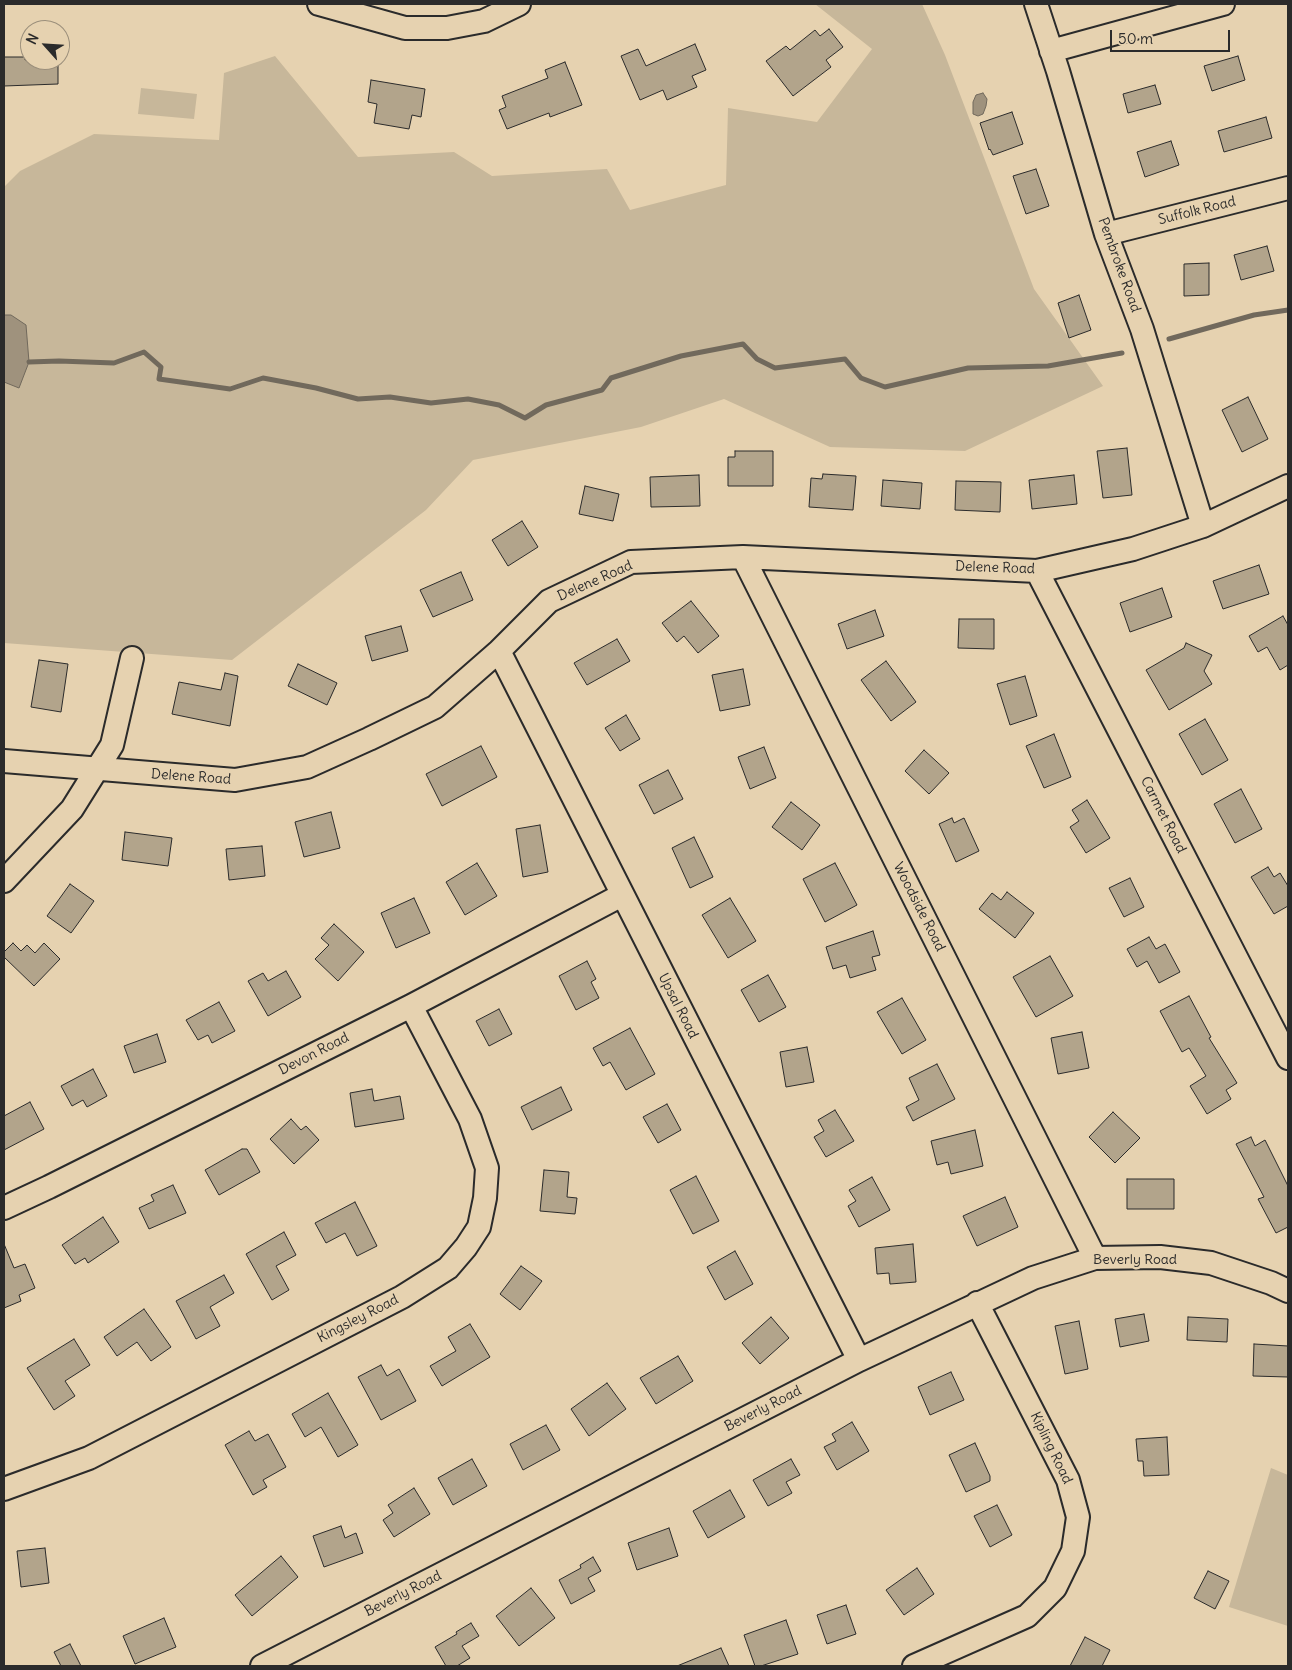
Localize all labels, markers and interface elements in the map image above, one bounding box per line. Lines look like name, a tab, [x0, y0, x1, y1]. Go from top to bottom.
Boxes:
north arrow	[20, 20, 70, 70]
scale bar	[1112, 20, 1232, 52]
text: 50 m	[1118, 29, 1153, 48]
text: N	[22, 31, 43, 47]
street label: Suffolk Road	[1157, 193, 1237, 229]
street label: Pembroke Road	[1094, 215, 1144, 315]
street label: Delene Road	[555, 557, 635, 605]
street label: Delene Road	[955, 558, 1035, 578]
street label: Delene Road	[151, 766, 231, 788]
street label: Carmet Road	[1137, 774, 1189, 856]
street label: Woodside Road	[889, 860, 949, 954]
street label: Upsal Road	[654, 971, 702, 1041]
street label: Devon Road	[276, 1029, 352, 1079]
street label: Beverly Road	[1093, 1252, 1177, 1268]
street label: Kingsley Road	[315, 1291, 401, 1347]
street label: Beverly Road	[722, 1382, 804, 1436]
street label: Kipling Road	[1026, 1409, 1076, 1487]
street label: Beverly Road	[362, 1567, 444, 1621]

